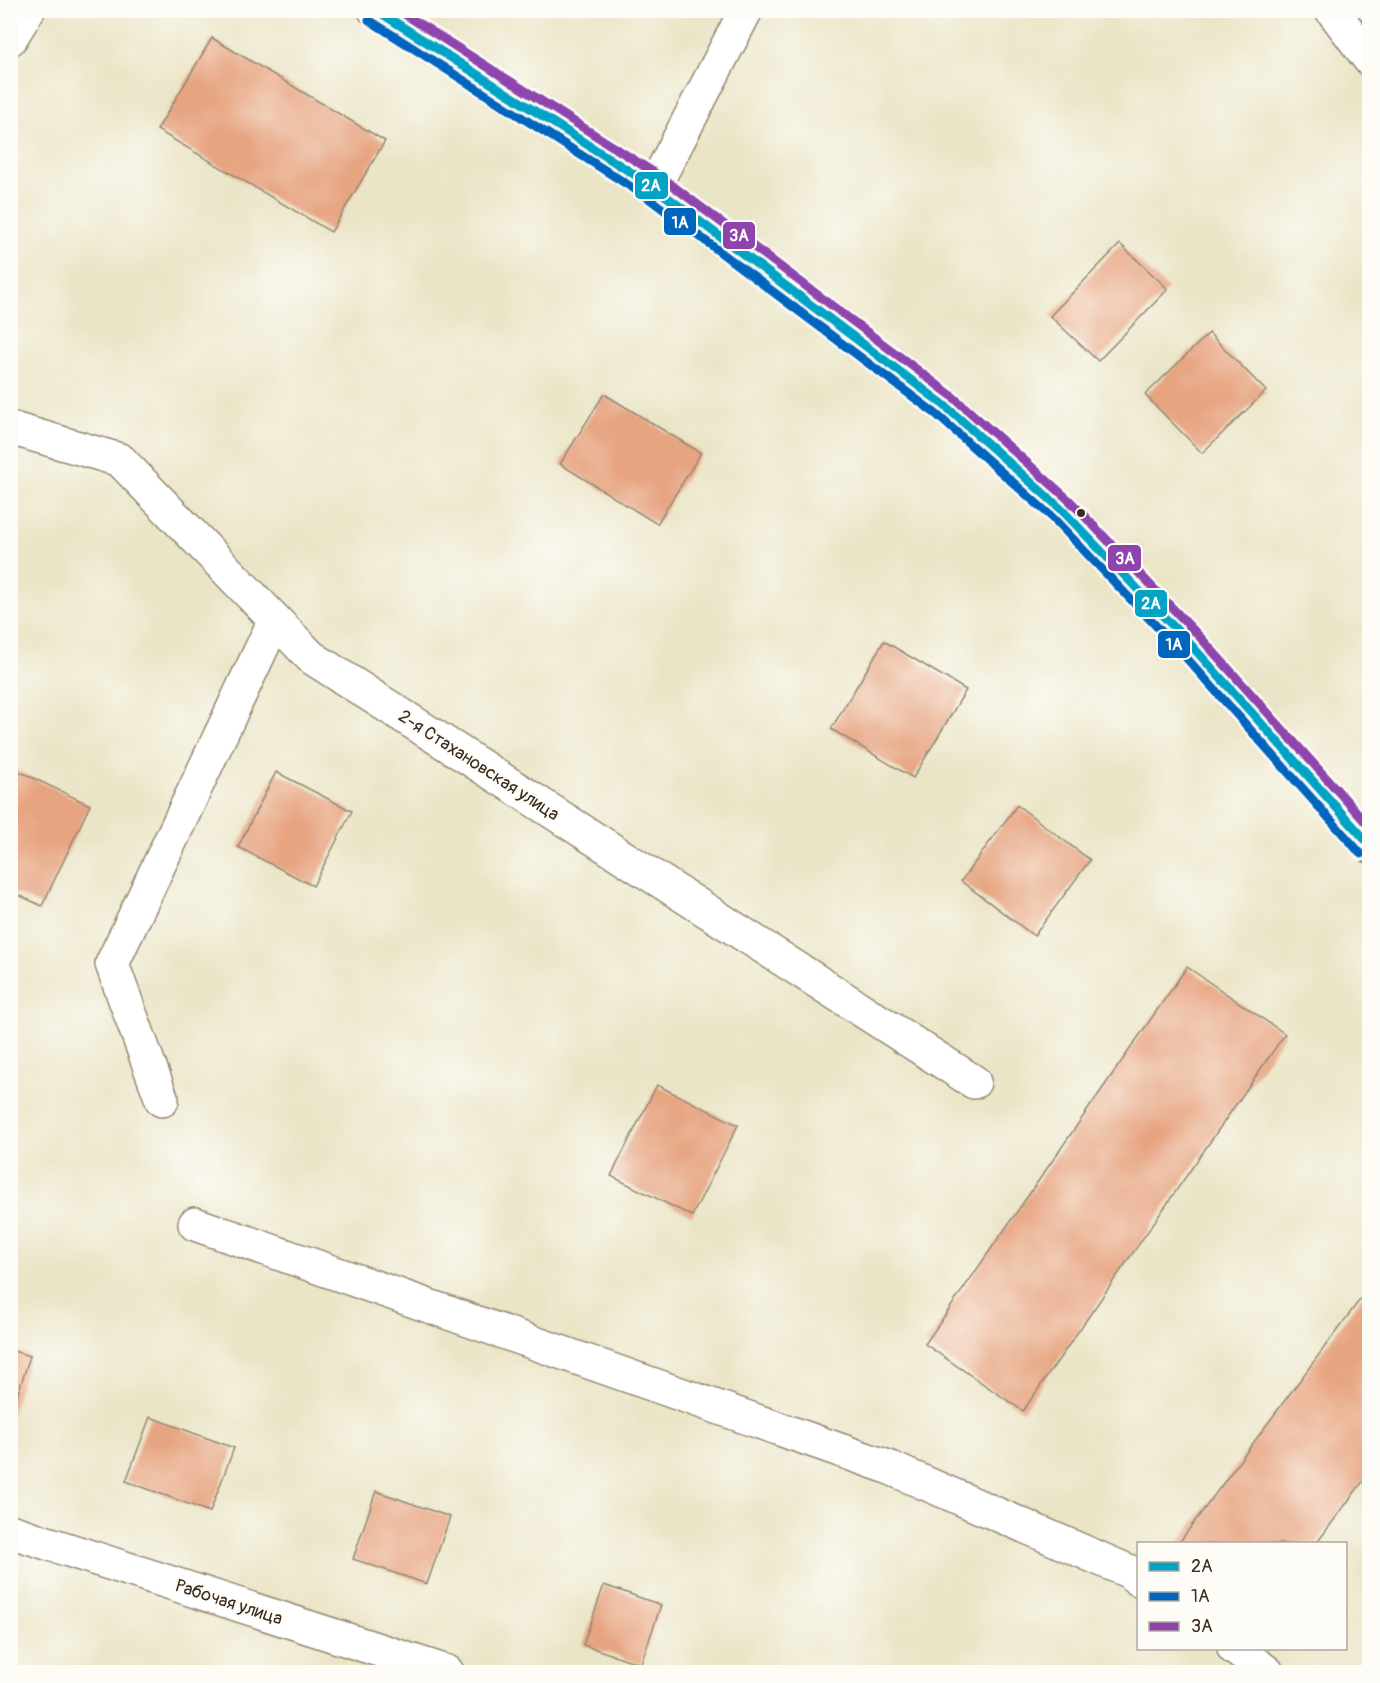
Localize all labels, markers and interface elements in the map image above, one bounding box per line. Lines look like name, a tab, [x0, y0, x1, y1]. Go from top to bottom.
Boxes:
line badge: 2А	[634, 171, 669, 200]
text: 2А	[641, 176, 661, 196]
line badge: 1А	[663, 207, 697, 236]
text: 1А	[672, 213, 689, 233]
line badge: 3А	[722, 221, 756, 250]
text: 3А	[729, 226, 749, 246]
unlabelled marker	[1075, 507, 1087, 519]
line badge: 3А	[1107, 544, 1142, 572]
text: 3А	[1115, 549, 1135, 569]
line badge: 2А	[1134, 589, 1168, 618]
text: 2А	[1141, 594, 1161, 614]
line badge: 1А	[1157, 630, 1191, 659]
text: 1А	[1166, 635, 1183, 655]
street label: 2-я Стахановская улица	[394, 705, 564, 826]
legend	[1137, 1542, 1347, 1650]
text: 2А	[1191, 1555, 1213, 1578]
street label: Рабочая улица	[172, 1574, 285, 1631]
text: 1А	[1191, 1585, 1210, 1608]
text: 3А	[1191, 1615, 1213, 1638]

